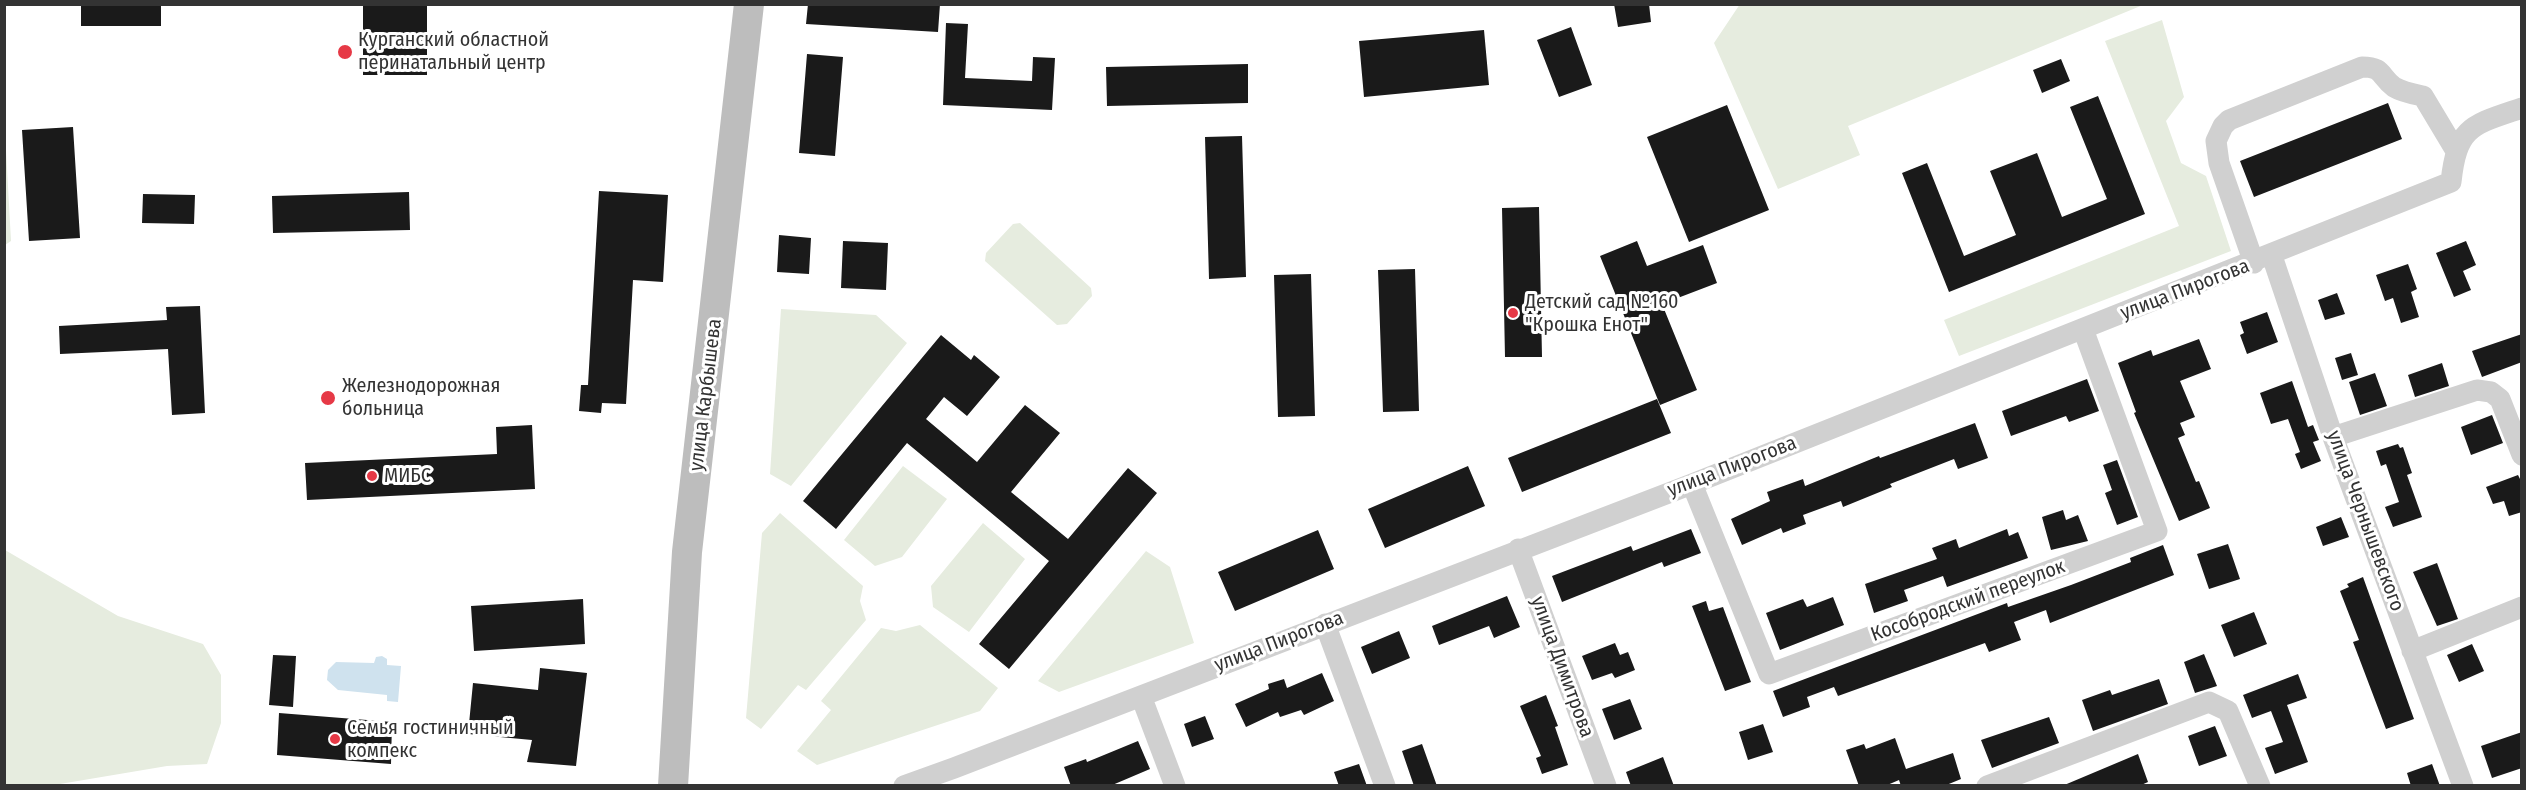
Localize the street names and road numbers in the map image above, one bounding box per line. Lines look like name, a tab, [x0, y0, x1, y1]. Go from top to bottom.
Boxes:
street label: улица Пирогова	[2117, 254, 2253, 326]
street label: улица Карбышева	[685, 317, 727, 473]
street label: улица Чернышевского	[2321, 427, 2409, 615]
street label: улица Пирогова	[1664, 431, 1800, 503]
street label: Кособродский переулок	[1868, 555, 2068, 647]
street label: улица Димитрова	[1525, 593, 1599, 741]
street label: улица Пирогова	[1211, 606, 1347, 678]

